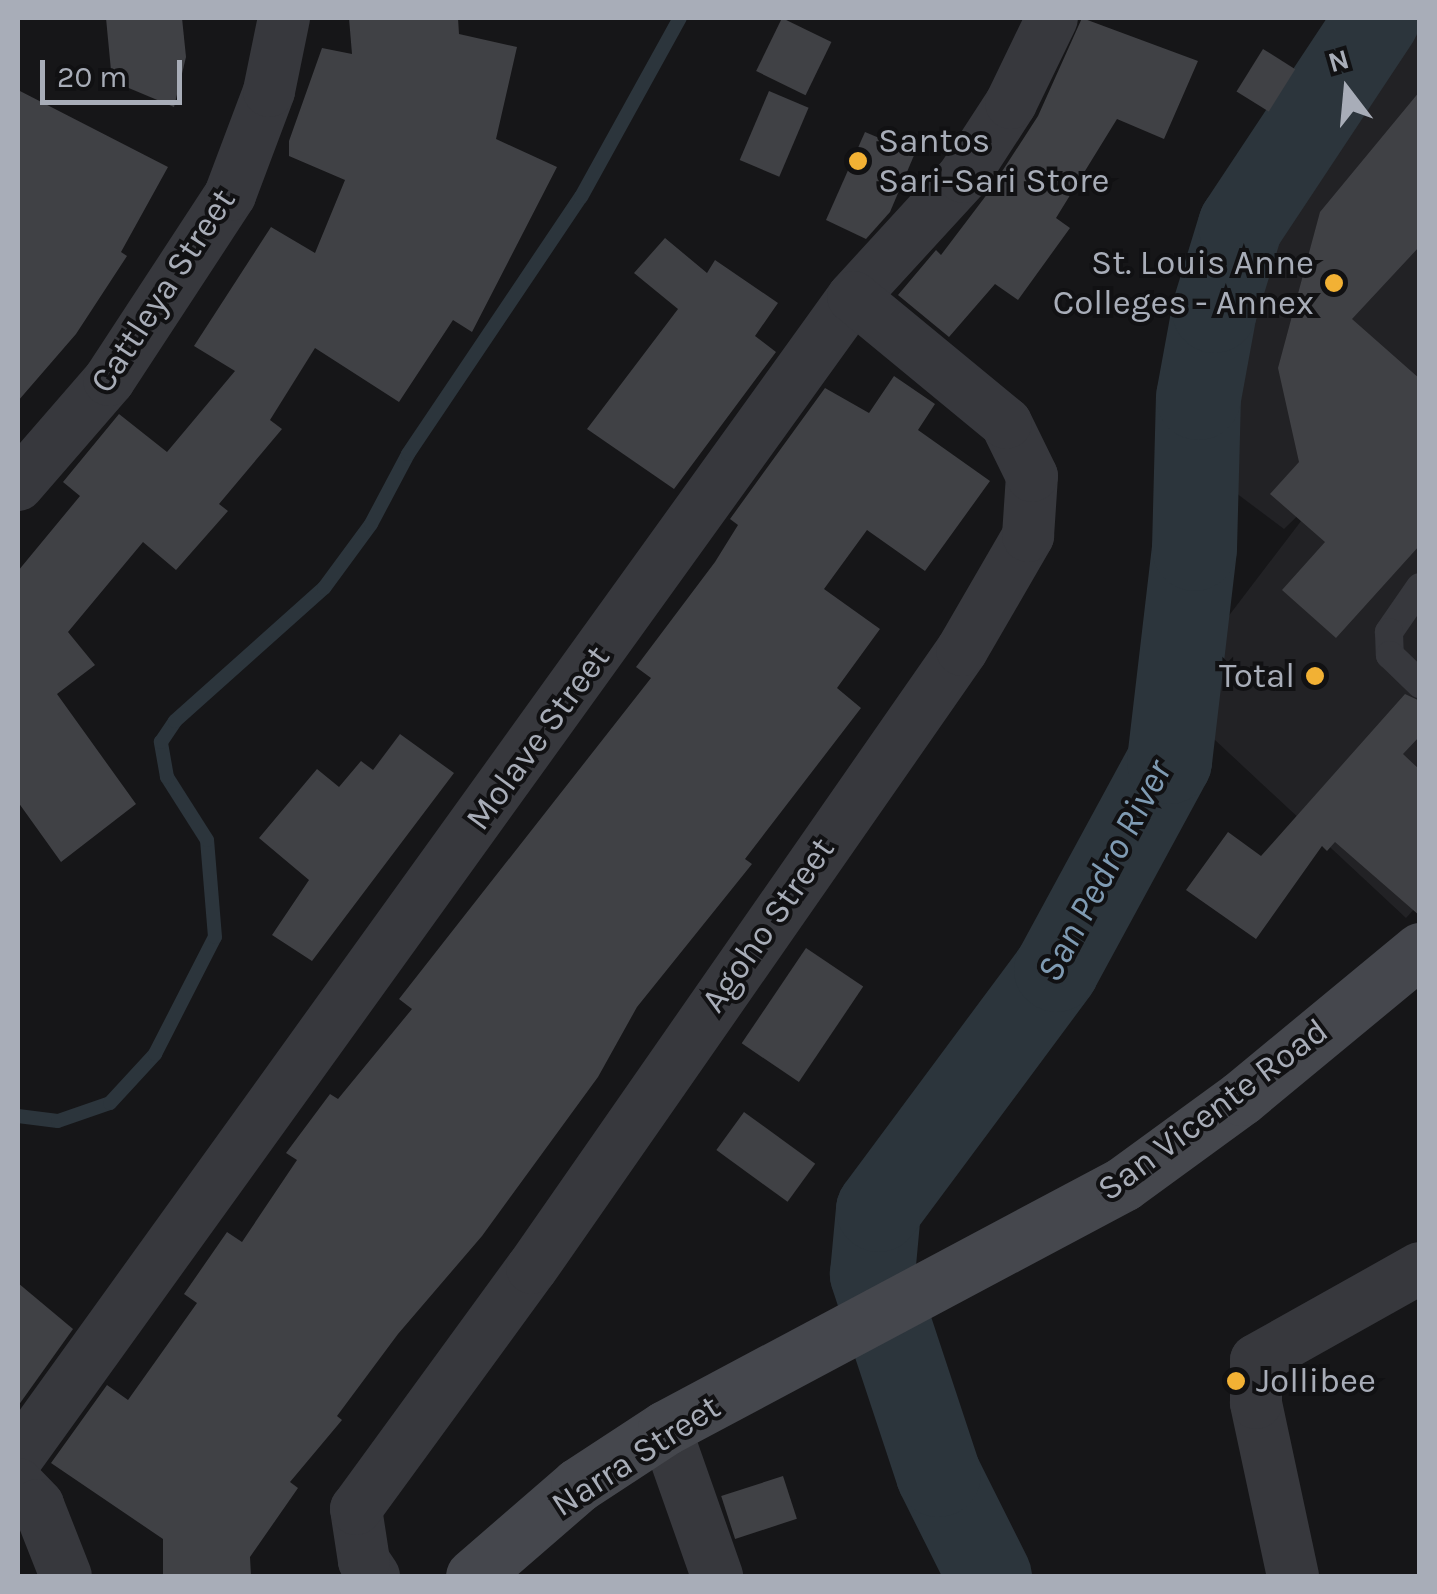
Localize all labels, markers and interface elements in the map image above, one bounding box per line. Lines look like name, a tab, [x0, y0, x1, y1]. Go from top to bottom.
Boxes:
scale bar	[45, 40, 188, 102]
north arrow	[1297, 40, 1397, 140]
text: N	[1324, 42, 1353, 79]
text: 20 m	[57, 59, 127, 95]
place label: Santos Sari-Sari Store	[878, 120, 1110, 202]
marker: Santos Sari-Sari Store	[847, 150, 869, 172]
street label: Cattleya Street	[81, 181, 245, 401]
place label: St. Louis Anne Colleges - Annex	[1053, 242, 1314, 324]
marker: St. Louis Anne Colleges - Annex	[1323, 272, 1345, 294]
street label: Molave Street	[457, 638, 619, 838]
place label: Total	[1219, 655, 1295, 697]
marker: Total	[1304, 665, 1326, 687]
water label: San Pedro River	[1027, 752, 1181, 990]
street label: Agoho Street	[692, 830, 844, 1020]
street label: San Vicente Road	[1090, 1010, 1336, 1210]
place label: Jollibee	[1256, 1360, 1376, 1402]
marker: Jollibee	[1225, 1370, 1247, 1392]
street label: Narra Street	[544, 1386, 728, 1526]

